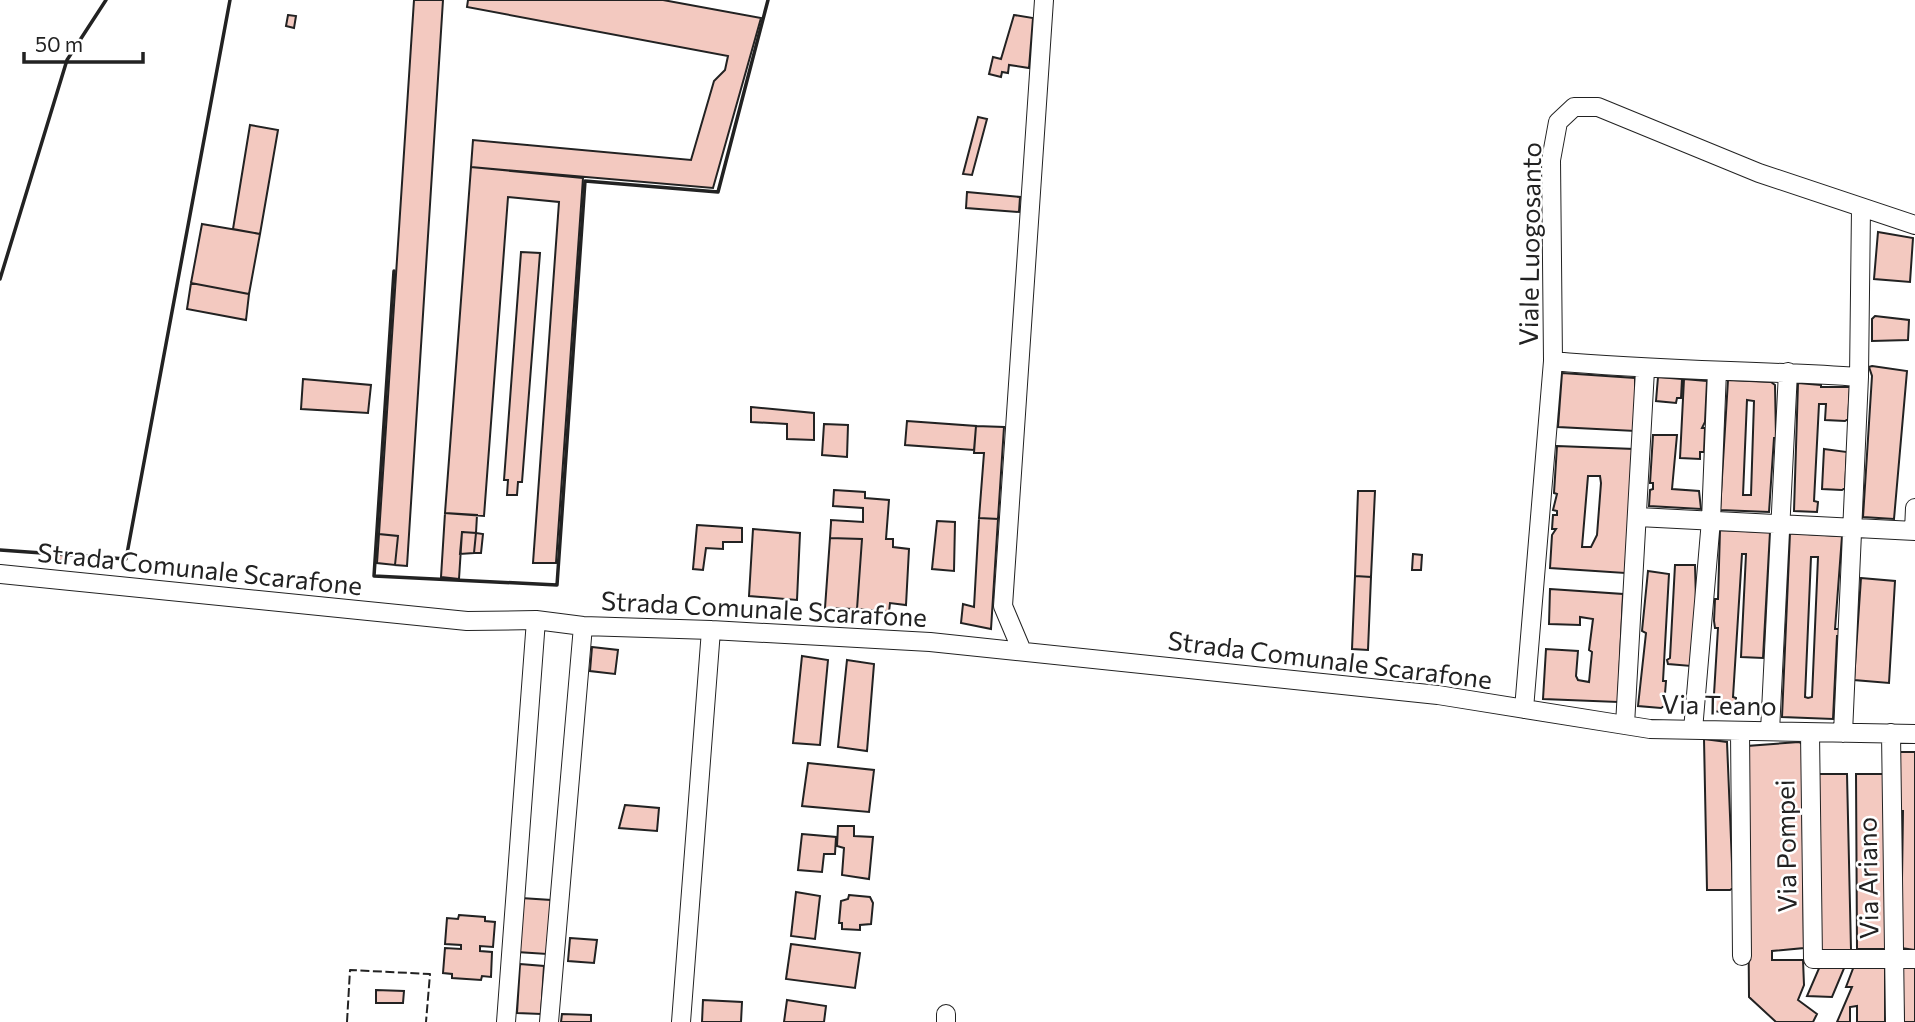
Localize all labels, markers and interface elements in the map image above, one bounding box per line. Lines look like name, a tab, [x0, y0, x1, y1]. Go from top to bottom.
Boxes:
scale bar	[24, 21, 144, 65]
text: 50 m	[35, 31, 83, 56]
street label: Viale Luogosanto	[1512, 142, 1546, 346]
street label: Strada Comunale Scarafone	[36, 536, 364, 600]
street label: Strada Comunale Scarafone	[600, 584, 928, 632]
street label: Strada Comunale Scarafone	[1166, 624, 1494, 694]
street label: Via Teano	[1661, 687, 1777, 721]
street label: Via Pompei	[1768, 779, 1802, 913]
street label: Via Ariano	[1850, 817, 1884, 939]

